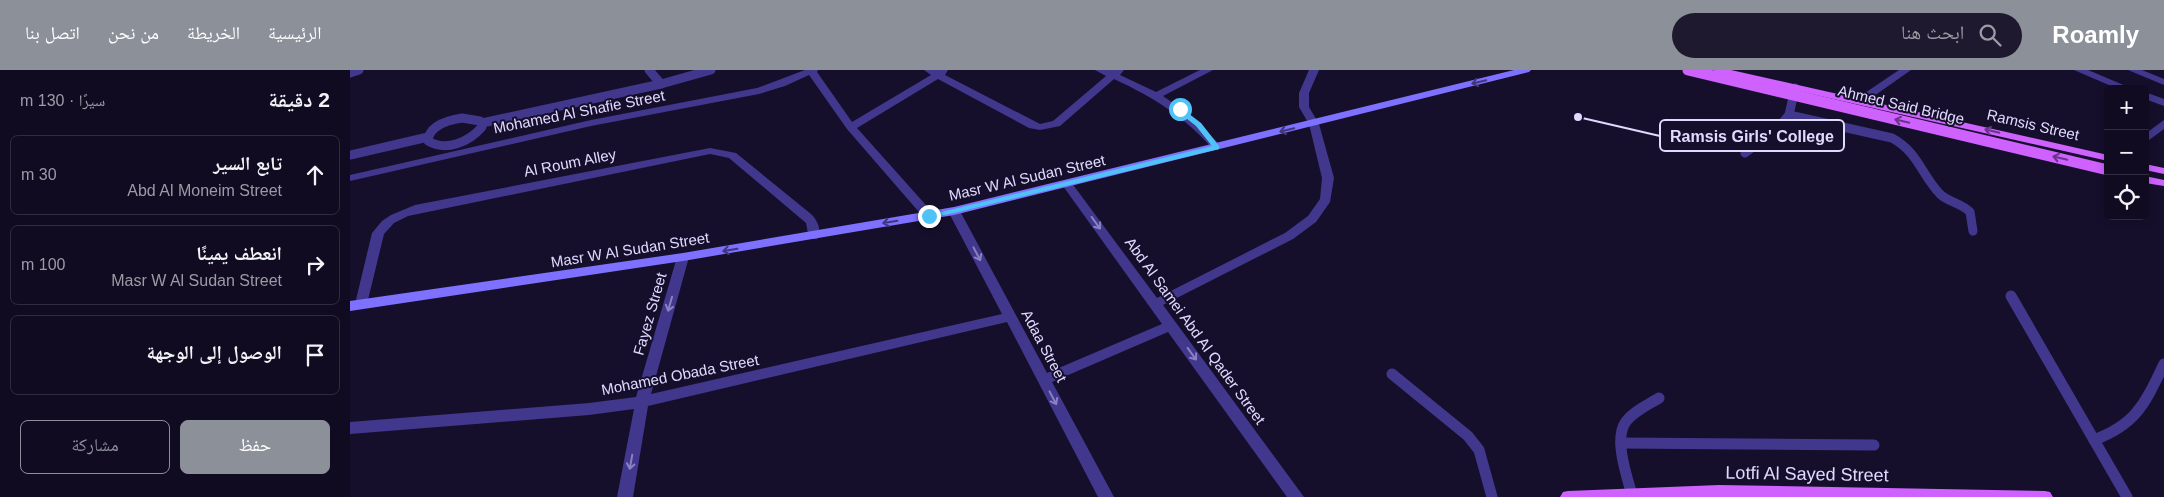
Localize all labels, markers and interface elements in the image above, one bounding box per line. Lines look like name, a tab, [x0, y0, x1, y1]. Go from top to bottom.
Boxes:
search box	[1672, 13, 2022, 58]
icon: search	[1976, 21, 2004, 49]
text: Roamly	[2052, 21, 2139, 48]
text: ابحث هنا	[1901, 22, 1964, 43]
text: اتصل بنا	[25, 23, 80, 43]
text: من نحن	[108, 23, 159, 43]
text: الخريطة	[187, 23, 240, 43]
text: الرئيسية	[268, 23, 321, 43]
one-way arrow	[1471, 78, 1487, 87]
street label: Ahmed Said Bridge	[1836, 82, 1966, 127]
map controls	[2104, 85, 2149, 220]
button: +	[2104, 85, 2149, 130]
street label: Mohamed Al Shafie Street	[492, 86, 667, 136]
text: 2 دقيقة	[268, 88, 330, 111]
text: سيرًا · 130 m	[20, 92, 105, 109]
route start	[1169, 98, 1192, 121]
street label: Ramsis Street	[1985, 106, 2082, 144]
one-way arrow	[1895, 116, 1911, 125]
callout: Ramsis Girls' College	[1660, 120, 1844, 151]
one-way arrow	[1280, 126, 1296, 135]
one-way arrow	[1984, 126, 2000, 135]
text: Ramsis Girls' College	[1670, 128, 1834, 145]
button: −	[2104, 130, 2149, 175]
street label: Al Roum Alley	[522, 145, 618, 180]
street label: Masr W Al Sudan Street	[947, 151, 1108, 204]
text: تابع السير	[213, 153, 282, 174]
one-way arrow	[2053, 153, 2069, 162]
icon: ahead	[301, 161, 329, 189]
text: 30 m	[21, 166, 57, 183]
button: locate	[2104, 175, 2149, 220]
text: Abd Al Moneim Street	[127, 182, 282, 199]
route end	[918, 205, 941, 228]
one-way arrow	[1091, 216, 1101, 230]
one-way arrow	[883, 218, 899, 228]
street label: Masr W Al Sudan Street	[550, 228, 711, 270]
street label: Abd Al Samei Abd Al Qader Street	[1122, 234, 1269, 428]
text: انعطف يمينًا	[196, 243, 282, 264]
one-way arrow	[723, 245, 739, 255]
one-way arrow	[973, 246, 982, 261]
icon: right	[301, 251, 329, 279]
text: 100 m	[21, 256, 65, 273]
street label: Fayez Street	[630, 270, 670, 357]
text: Masr W Al Sudan Street	[111, 272, 282, 289]
one-way arrow	[664, 296, 674, 312]
street label: Adaa Street	[1018, 307, 1071, 385]
icon: arrive	[301, 341, 329, 369]
text: الوصول إلى الوجهة	[146, 342, 282, 363]
one-way arrow	[1187, 347, 1197, 361]
street label: Mohamed Obada Street	[600, 351, 761, 398]
one-way arrow	[1049, 390, 1058, 405]
button: مشاركة	[20, 420, 170, 474]
button: حفظ	[180, 420, 330, 474]
one-way arrow	[626, 454, 636, 470]
street label: Lotfi Al Sayed Street	[1725, 463, 1889, 485]

